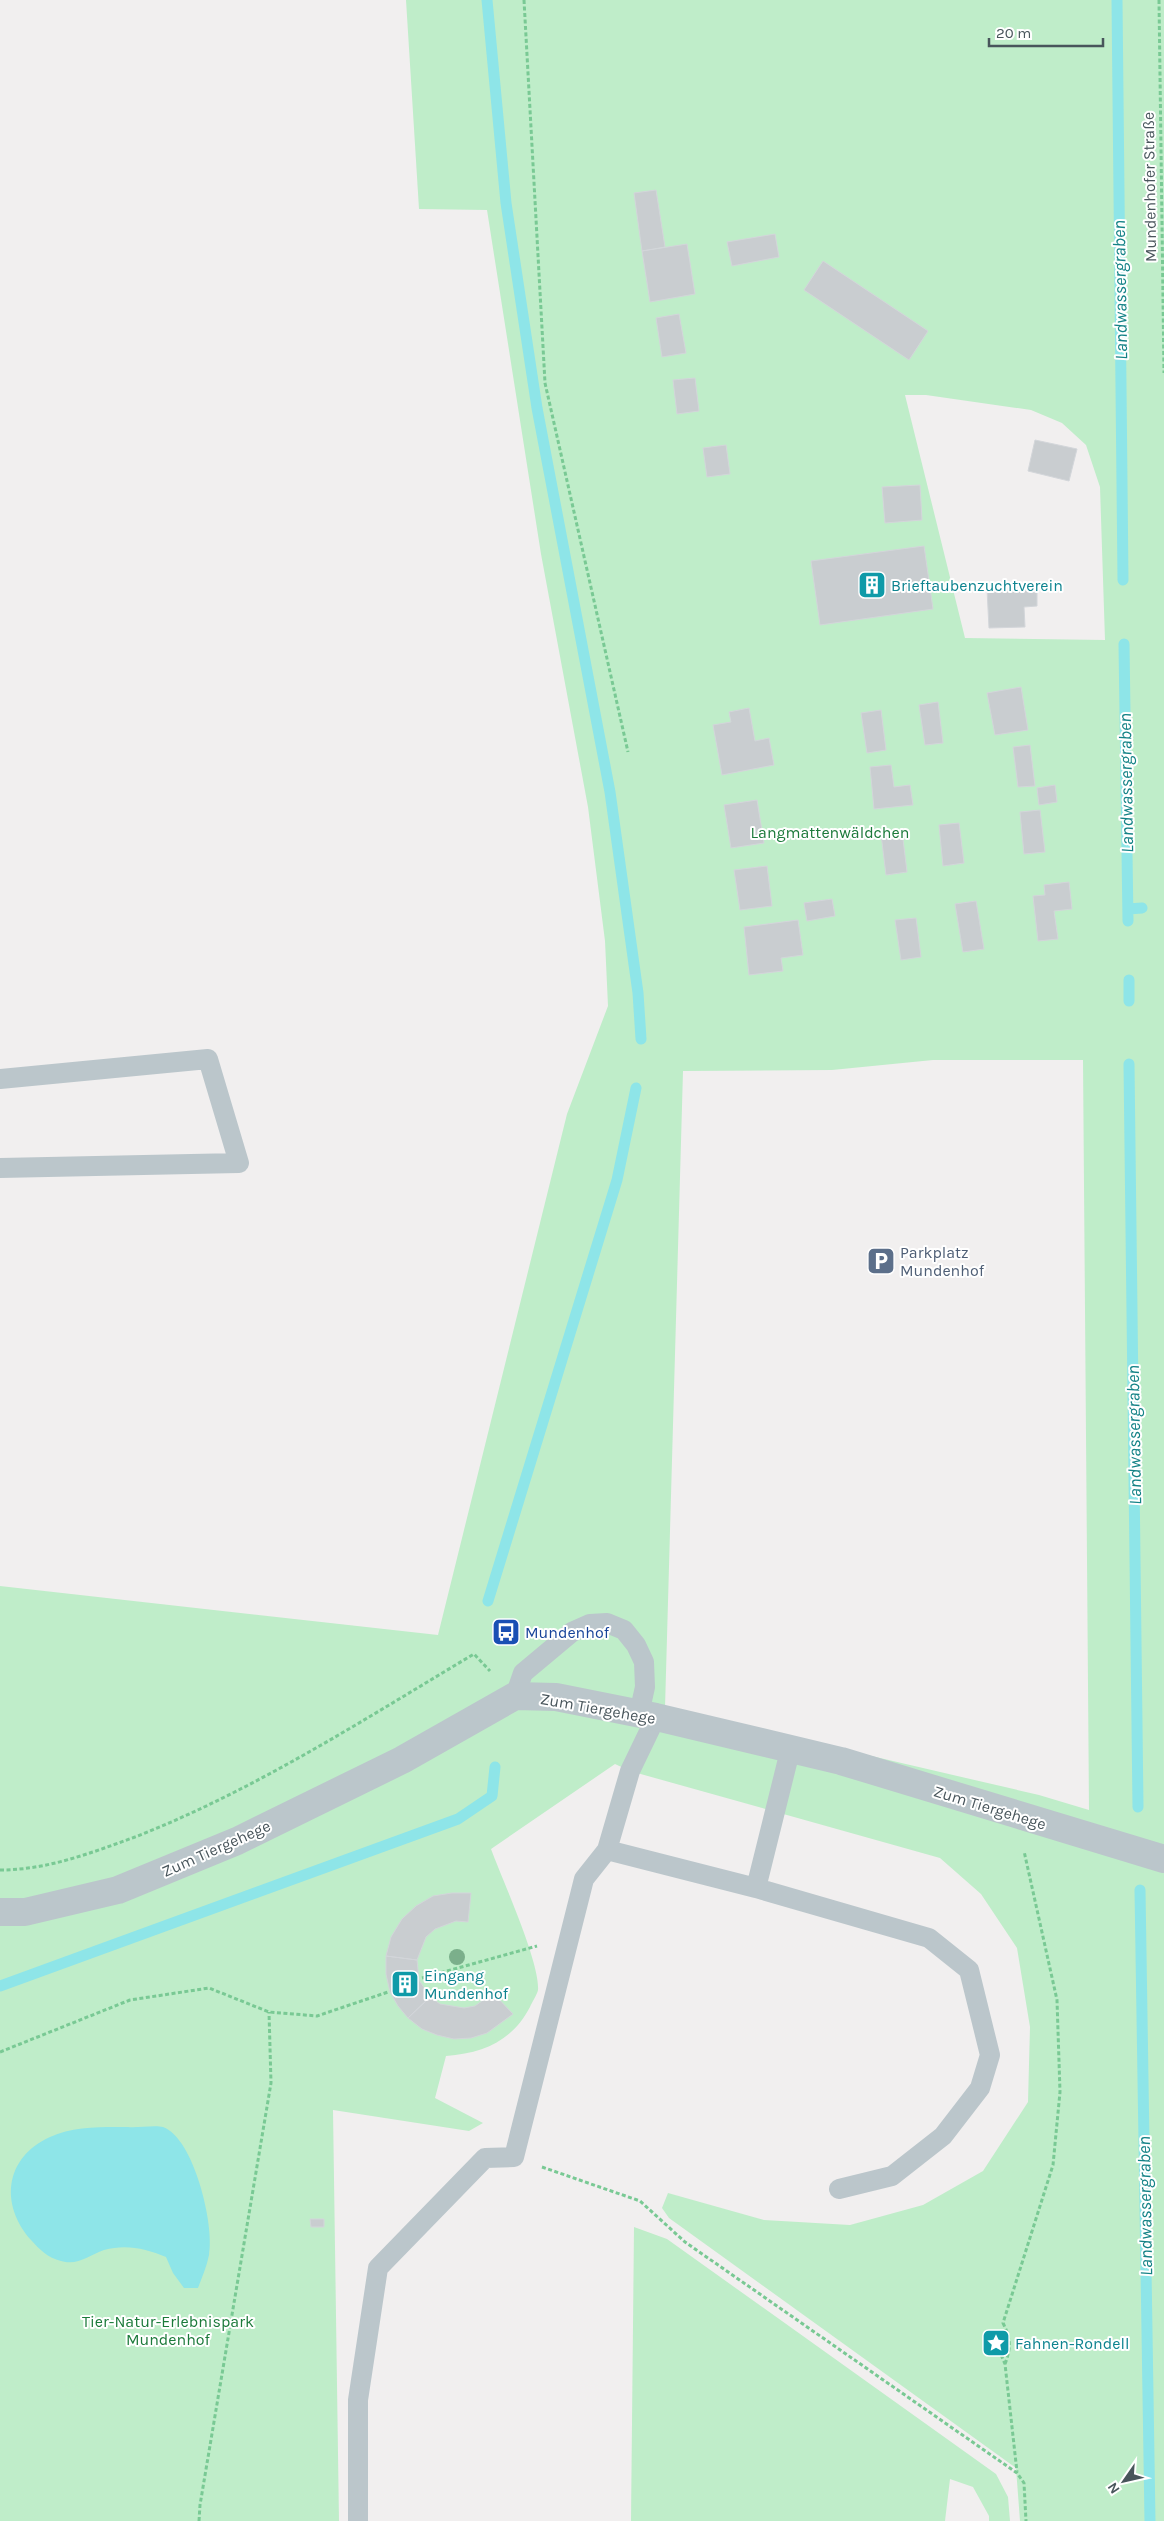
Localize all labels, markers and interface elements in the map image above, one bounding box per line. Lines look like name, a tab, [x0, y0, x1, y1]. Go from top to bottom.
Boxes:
scale bar	[989, 15, 1103, 47]
text: 20 m	[996, 24, 1031, 42]
street label: Mundenhofer Straße	[1139, 112, 1160, 262]
water label: Landwassergraben	[1108, 220, 1132, 360]
building icon: Brieftaubenzuchtverein	[857, 570, 887, 600]
place label: Brieftaubenzuchtverein	[891, 576, 1063, 595]
water label: Landwassergraben	[1114, 713, 1138, 853]
park label: Langmattenwäldchen	[751, 823, 909, 842]
place label: Parkplatz Mundenhof	[900, 1243, 985, 1280]
parking icon: Parkplatz Mundenhof	[866, 1246, 896, 1276]
water label: Landwassergraben	[1122, 1365, 1146, 1505]
bus stop icon: Mundenhof	[491, 1617, 521, 1647]
place label: Mundenhof	[525, 1623, 610, 1642]
street label: Zum Tiergehege	[539, 1689, 657, 1728]
street label: Zum Tiergehege	[931, 1781, 1048, 1834]
street label: Zum Tiergehege	[159, 1816, 273, 1881]
place label: Eingang Mundenhof	[424, 1966, 509, 2003]
building icon: Eingang Mundenhof	[390, 1969, 420, 1999]
water label: Landwassergraben	[1133, 2136, 1157, 2276]
park label: Tier-Natur-Erlebnispark Mundenhof	[82, 2312, 254, 2349]
place icon: Fahnen-Rondell	[981, 2328, 1011, 2358]
place label: Fahnen-Rondell	[1015, 2334, 1129, 2353]
north arrow	[1099, 2456, 1149, 2506]
text: N	[1104, 2479, 1123, 2497]

